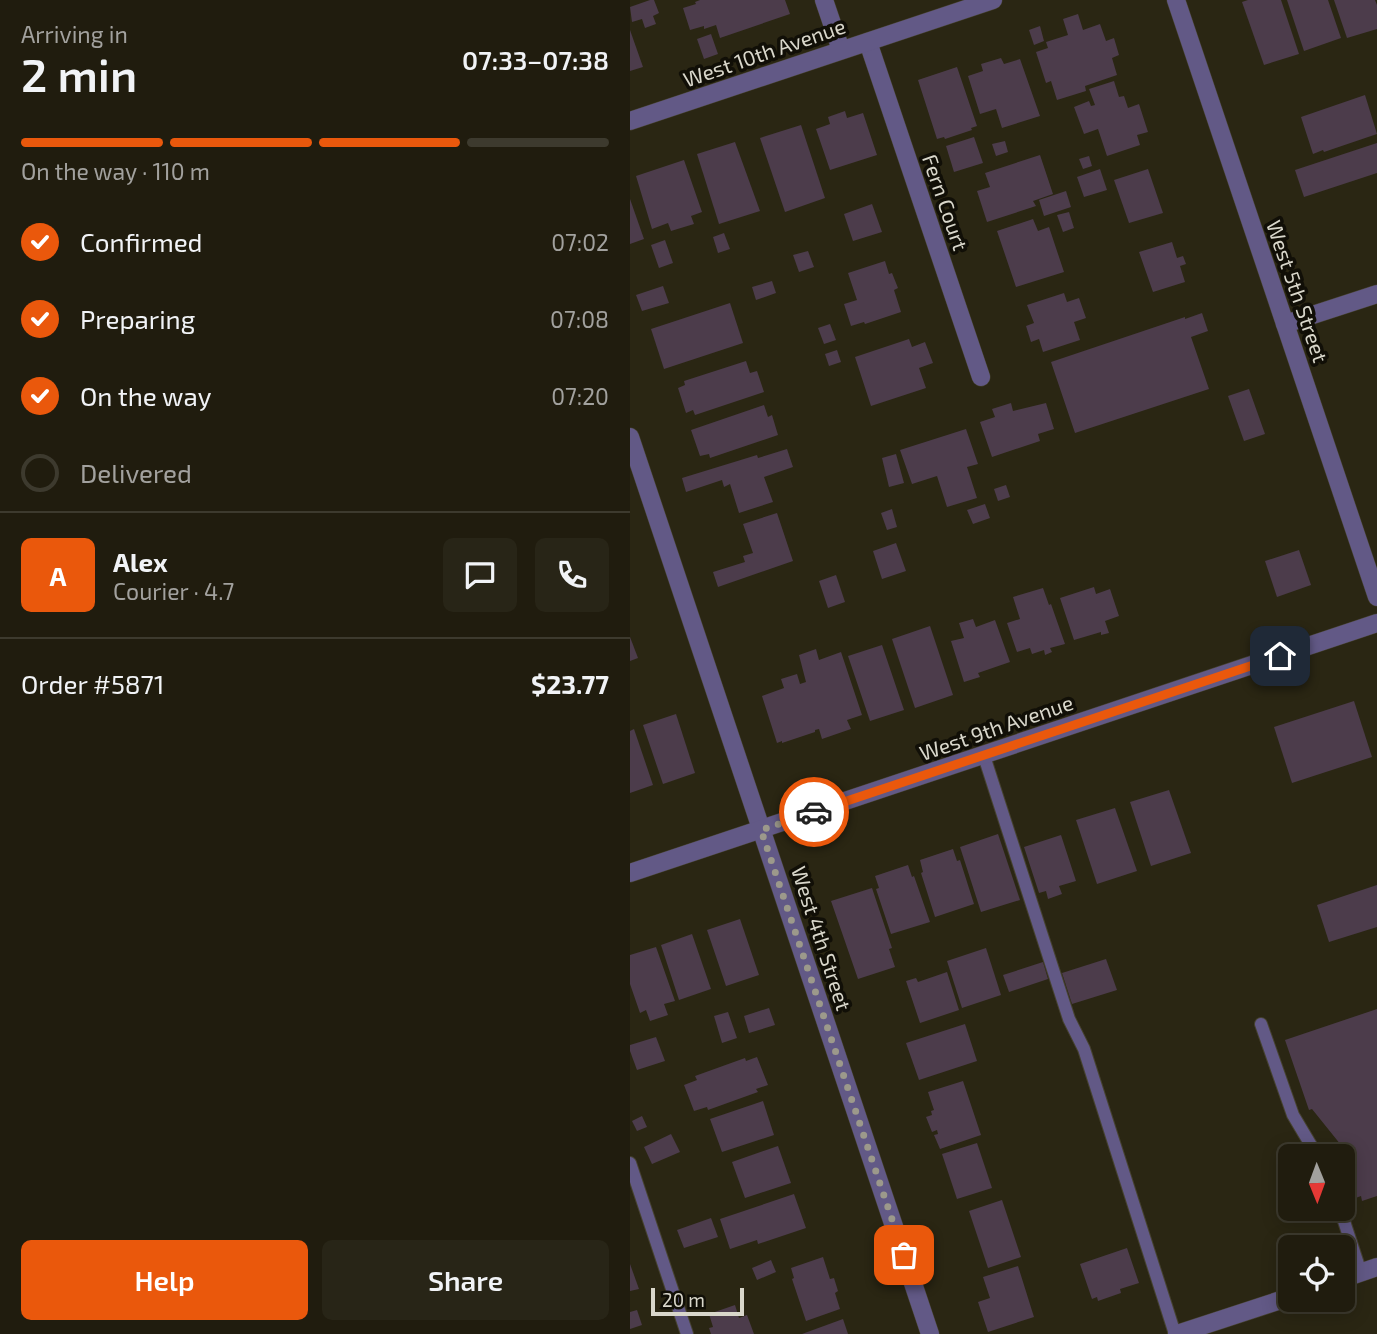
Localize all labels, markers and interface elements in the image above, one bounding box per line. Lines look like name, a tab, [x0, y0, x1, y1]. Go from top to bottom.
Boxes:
street label: West 10th Avenue	[680, 13, 848, 91]
text: Arriving in	[21, 20, 128, 48]
text: 07:33–07:38	[462, 44, 609, 75]
text: 2 min	[21, 46, 137, 101]
street label: Fern Court	[918, 151, 974, 253]
text: On the way · 110 m	[21, 157, 210, 185]
street label: West 5th Street	[1262, 217, 1334, 365]
icon: check	[21, 223, 59, 261]
text: Confirmed	[80, 226, 203, 257]
text: 07:02	[551, 228, 609, 256]
icon: check	[21, 300, 59, 338]
text: Preparing	[80, 303, 195, 334]
text: 07:08	[550, 305, 609, 333]
icon: check	[21, 377, 59, 415]
text: On the way	[80, 380, 211, 411]
text: 07:20	[551, 382, 609, 410]
text: Delivered	[80, 457, 192, 488]
button: chat	[443, 538, 517, 612]
button: phone	[535, 538, 609, 612]
text: Alex	[113, 546, 168, 577]
text: A	[50, 560, 66, 591]
text: Courier · 4.7	[113, 577, 234, 605]
pin	[1250, 626, 1310, 686]
icon: home	[1261, 637, 1299, 675]
text: Order #5871	[21, 668, 164, 699]
text: $23.77	[531, 668, 609, 699]
street label: West 9th Avenue	[916, 689, 1076, 765]
courier	[779, 777, 849, 847]
icon: car	[795, 793, 833, 831]
street label: West 4th Street	[787, 863, 857, 1013]
north arrow	[1278, 1144, 1354, 1222]
map controls	[1278, 1144, 1355, 1312]
pin	[874, 1225, 934, 1285]
button: locate	[1278, 1235, 1355, 1312]
icon: bag	[885, 1236, 923, 1274]
button: Help	[21, 1240, 308, 1320]
button: Share	[322, 1240, 609, 1320]
scale bar	[651, 1285, 744, 1317]
text: 20 m	[662, 1288, 705, 1311]

